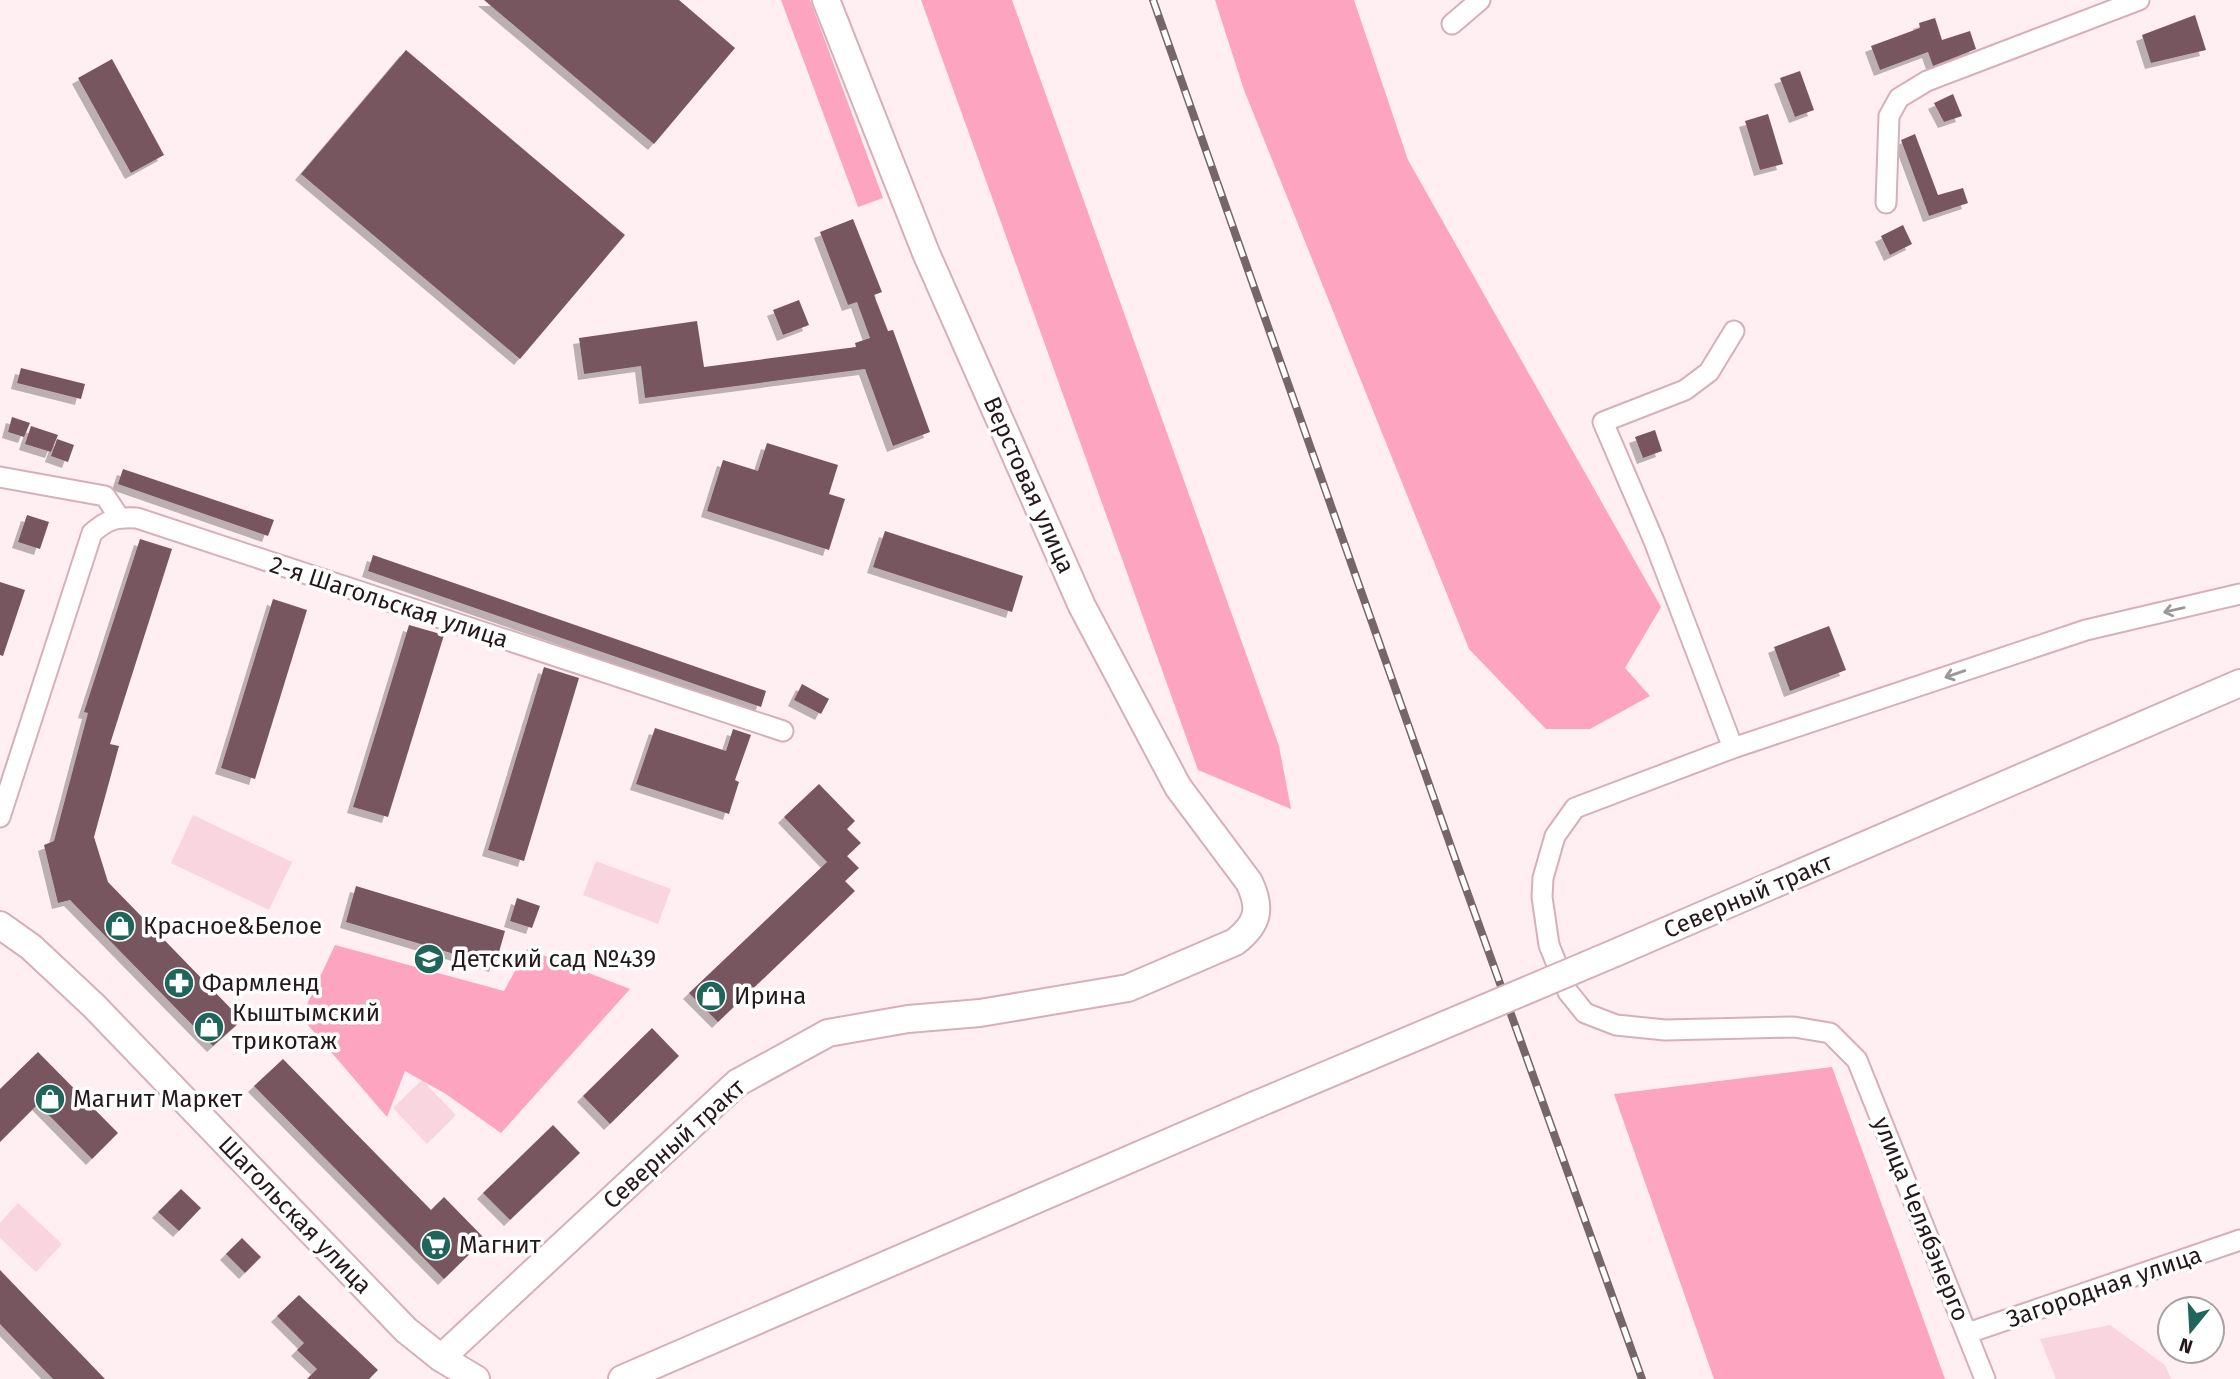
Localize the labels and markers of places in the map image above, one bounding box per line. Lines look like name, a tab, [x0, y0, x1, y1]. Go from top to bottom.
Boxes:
shop icon: Красное&Белое	[103, 909, 137, 943]
place label: Красное&Белое	[143, 912, 322, 940]
school or university icon: Детский сад №439	[412, 942, 446, 976]
place label: Детский сад №439	[451, 945, 656, 973]
pharmacy icon: Фармленд	[162, 966, 196, 1000]
place label: Фармленд	[202, 969, 319, 997]
shop icon: Ирина	[694, 979, 728, 1013]
place label: Ирина	[734, 982, 806, 1010]
place label: Кыштымский трикотаж	[232, 999, 380, 1055]
shop icon: Кыштымский трикотаж	[192, 1010, 226, 1044]
shop icon: Магнит Маркет	[33, 1082, 67, 1116]
place label: Магнит Маркет	[73, 1085, 243, 1113]
supermarket icon: Магнит	[419, 1228, 453, 1262]
place label: Магнит	[459, 1231, 541, 1259]

